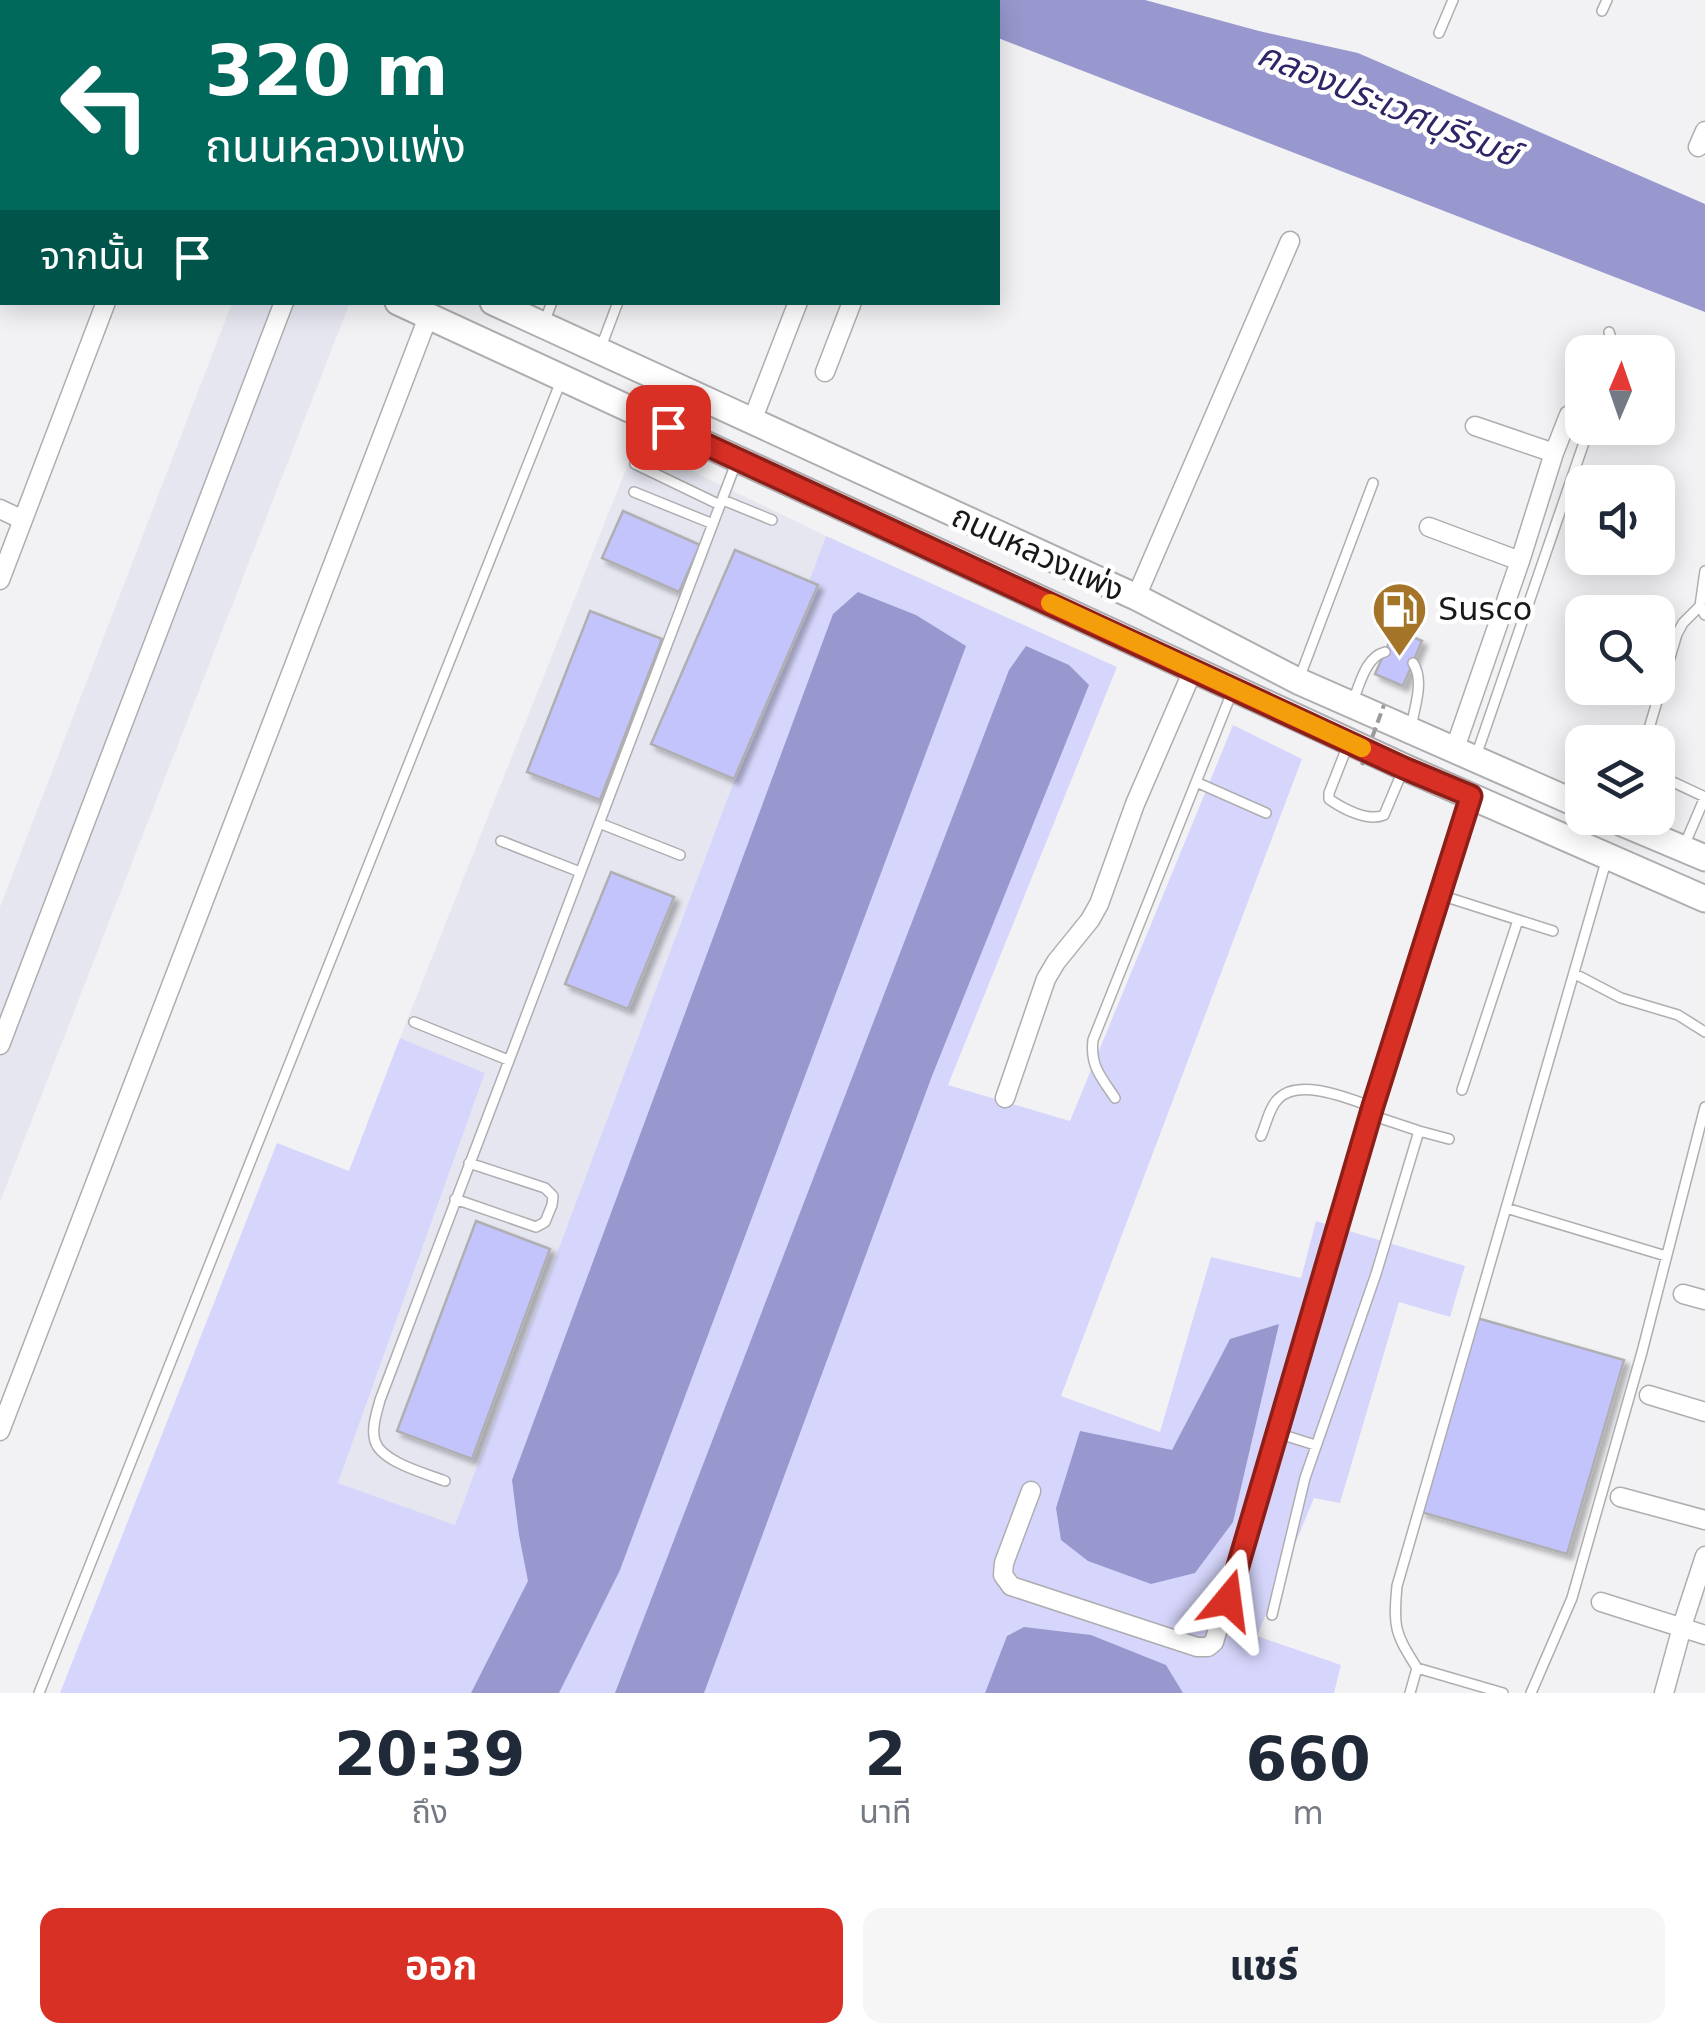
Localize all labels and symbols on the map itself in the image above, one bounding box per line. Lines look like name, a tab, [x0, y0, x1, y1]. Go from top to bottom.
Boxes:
water label: คลองประเวศบุรีรมย์	[1251, 34, 1530, 179]
north arrow	[1565, 335, 1675, 445]
pin	[626, 385, 711, 470]
street label: ถนนหลวงแพ่ง	[946, 497, 1130, 609]
fuel station icon: Susco	[1369, 579, 1429, 658]
place label: Susco	[1438, 590, 1532, 628]
position arrow	[1176, 1548, 1280, 1652]

